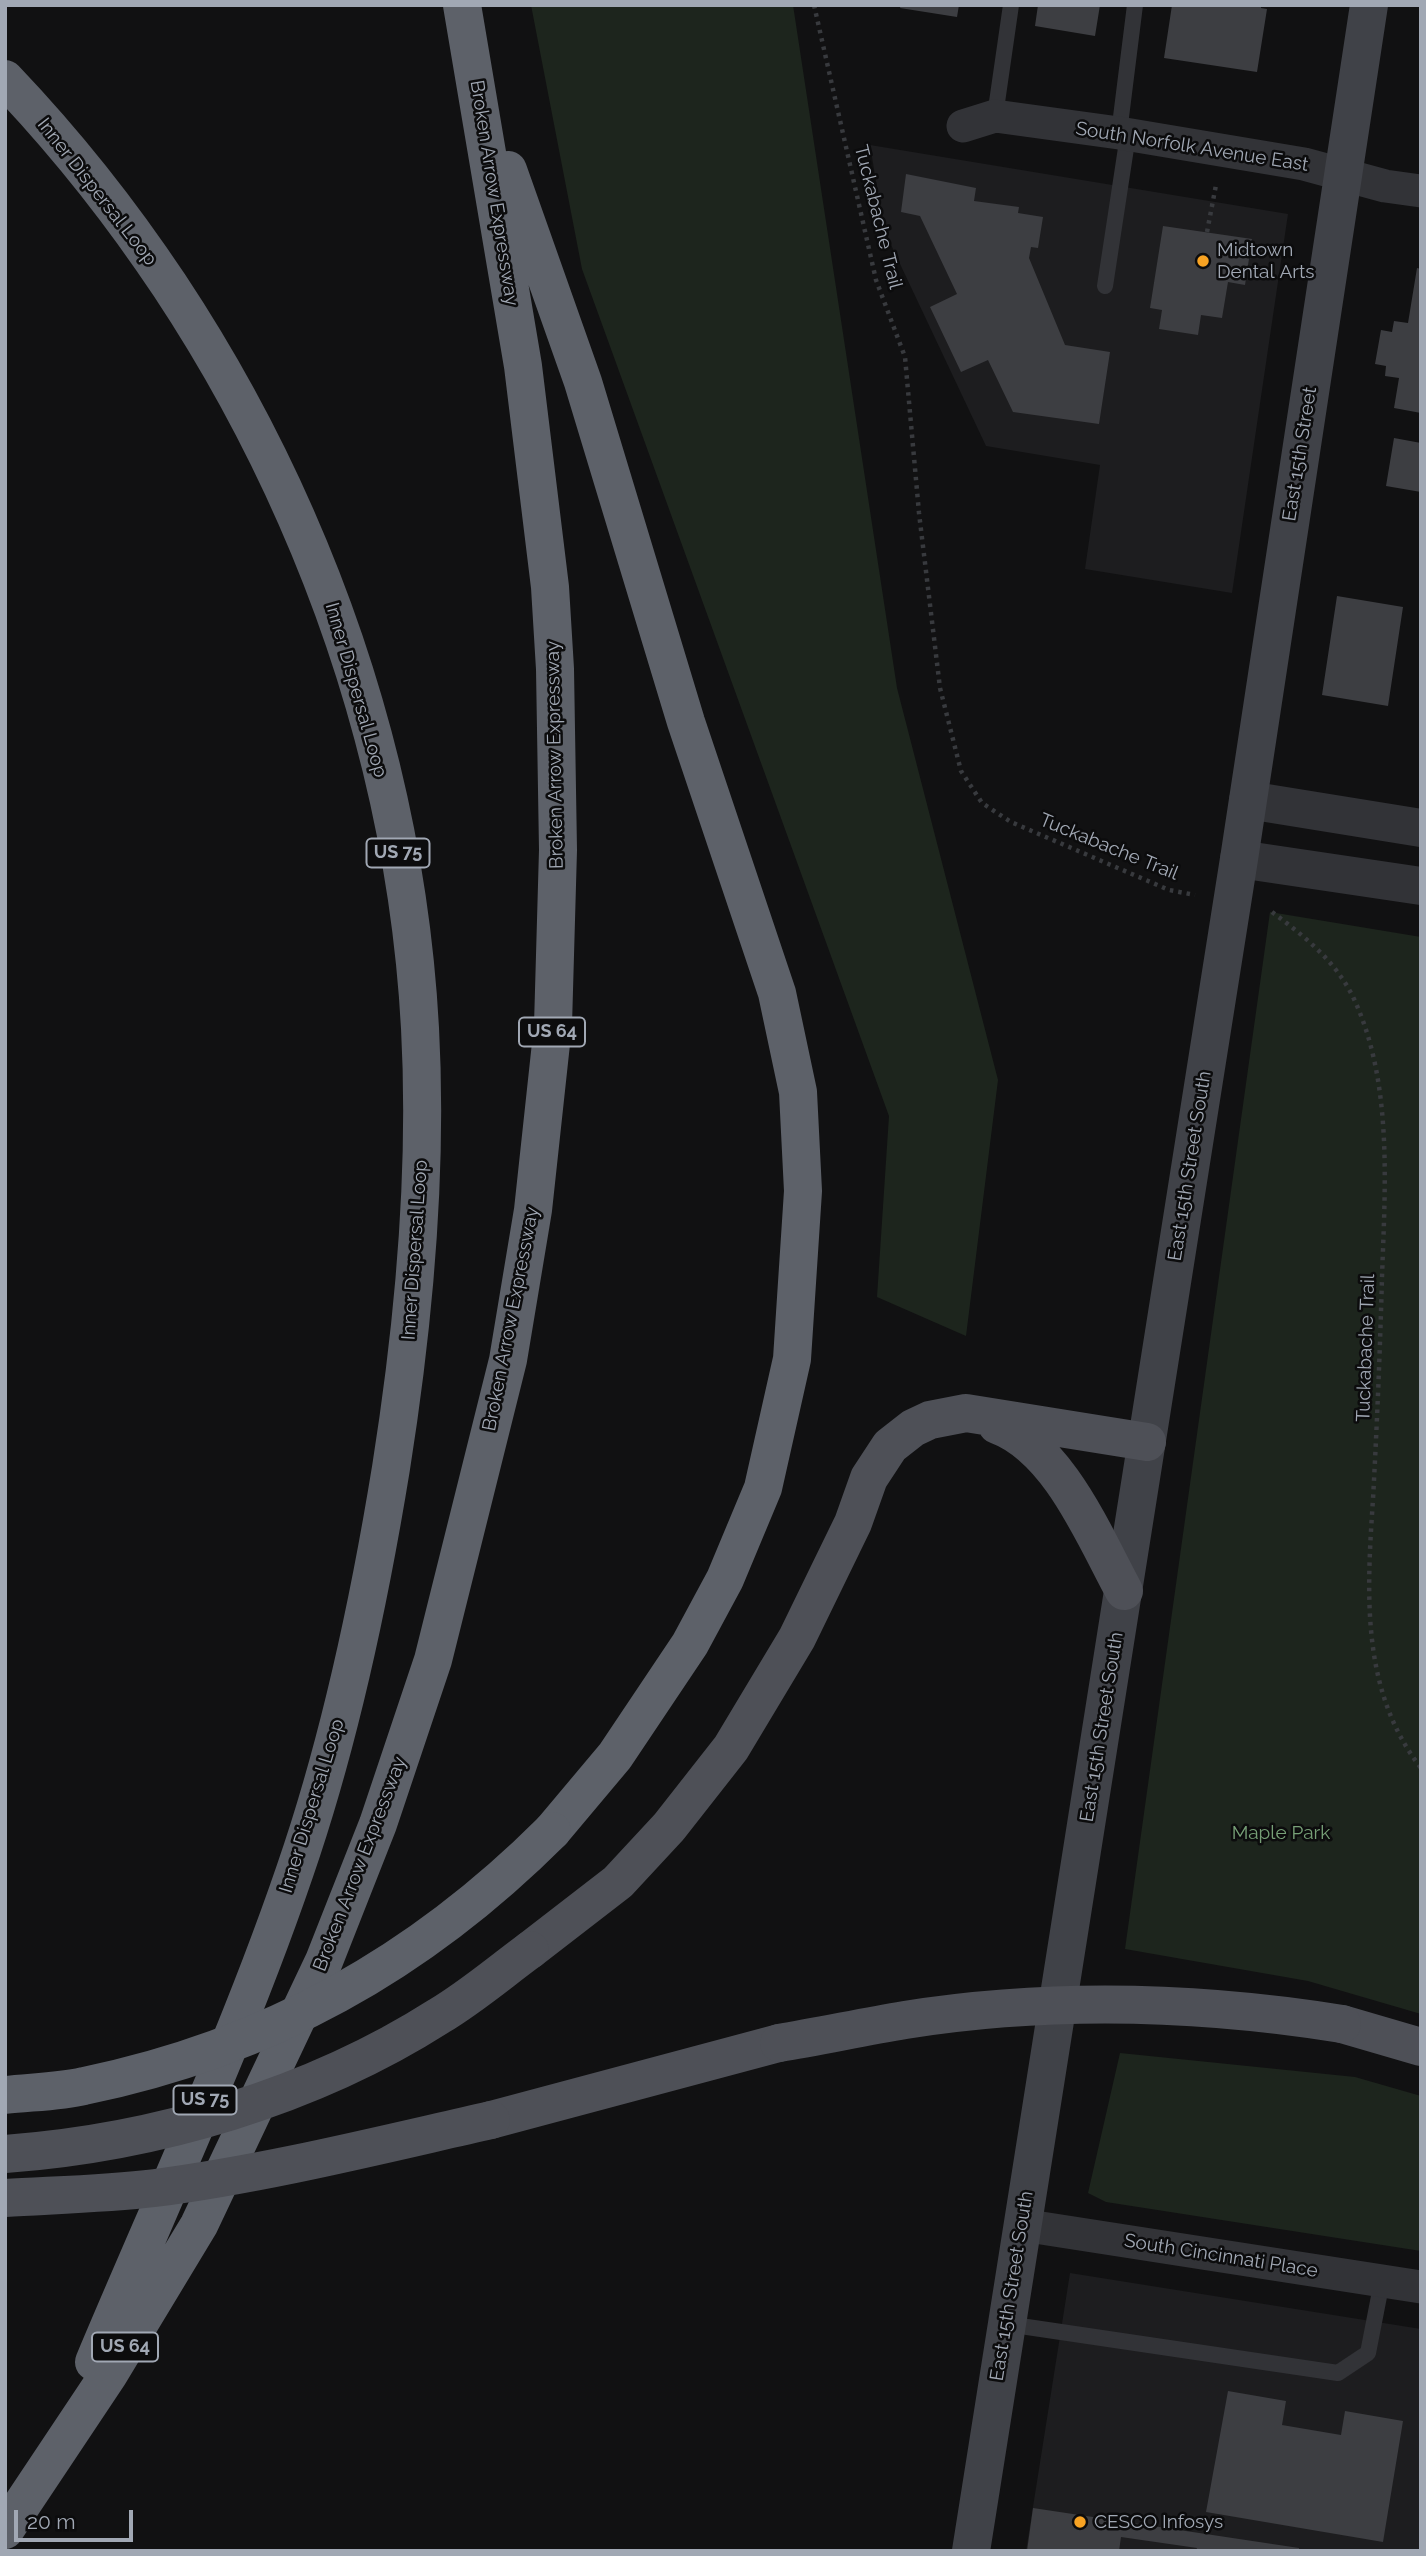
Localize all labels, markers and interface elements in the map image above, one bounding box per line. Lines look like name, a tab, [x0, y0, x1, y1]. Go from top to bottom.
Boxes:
street label: Broken Arrow Expressway	[465, 79, 523, 307]
street label: Inner Dispersal Loop	[32, 114, 162, 270]
street label: South Norfolk Avenue East	[1074, 117, 1310, 177]
street label: Tuckabache Trail	[849, 143, 907, 291]
place label: Midtown Dental Arts	[1217, 239, 1315, 283]
marker: Midtown Dental Arts	[1195, 253, 1211, 269]
street label: East 15th Street	[1278, 385, 1322, 523]
street label: Inner Dispersal Loop	[320, 600, 392, 780]
street label: Broken Arrow Expressway	[542, 641, 568, 869]
street label: Tuckabache Trail	[1036, 809, 1182, 885]
road number: US 75	[366, 838, 430, 868]
road number: US 64	[519, 1017, 585, 1046]
street label: East 15th Street South	[1164, 1069, 1216, 1263]
street label: Inner Dispersal Loop	[397, 1159, 433, 1341]
street label: Broken Arrow Expressway	[478, 1205, 544, 1433]
street label: Tuckabache Trail	[1352, 1274, 1380, 1422]
street label: East 15th Street South	[1076, 1630, 1128, 1824]
street label: Inner Dispersal Loop	[275, 1716, 349, 1896]
street label: Broken Arrow Expressway	[308, 1753, 412, 1975]
park label: Maple Park	[1232, 1822, 1330, 1844]
road number: US 75	[174, 2086, 236, 2114]
street label: East 15th Street South	[986, 2189, 1038, 2383]
street label: South Cincinnati Place	[1122, 2229, 1320, 2283]
road number: US 64	[92, 2332, 158, 2362]
scale bar	[18, 2496, 136, 2540]
text: 20 m	[27, 2509, 75, 2534]
place label: CESCO Infosys	[1094, 2511, 1223, 2533]
marker: CESCO Infosys	[1072, 2514, 1088, 2530]

